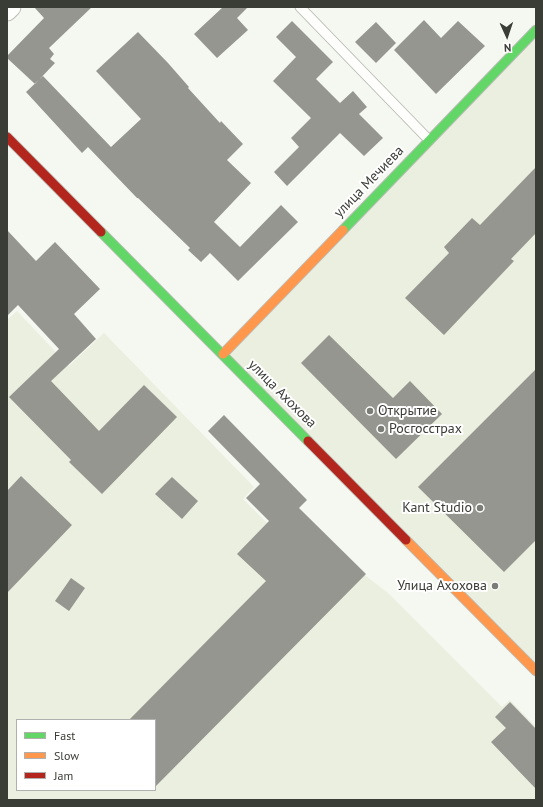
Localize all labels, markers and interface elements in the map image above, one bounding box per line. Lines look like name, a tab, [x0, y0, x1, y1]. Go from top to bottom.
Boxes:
north arrow	[487, 16, 527, 56]
text: N	[504, 41, 512, 55]
street label: улица Мечиева	[331, 143, 407, 221]
street label: улица Ахохова	[244, 356, 320, 432]
place label: Открытие	[378, 403, 437, 419]
marker: Открытие	[365, 406, 375, 416]
place label: Росгосстрах	[389, 421, 462, 437]
marker: Росгосстрах	[376, 424, 386, 434]
place label: Kant Studio	[402, 500, 472, 516]
marker: Kant Studio	[475, 503, 485, 513]
place label: Улица Ахохова	[397, 578, 487, 594]
marker: Улица Ахохова	[490, 581, 500, 591]
legend	[16, 719, 156, 791]
text: Fast	[54, 728, 75, 743]
text: Slow	[54, 748, 79, 763]
text: Jam	[54, 768, 73, 783]

